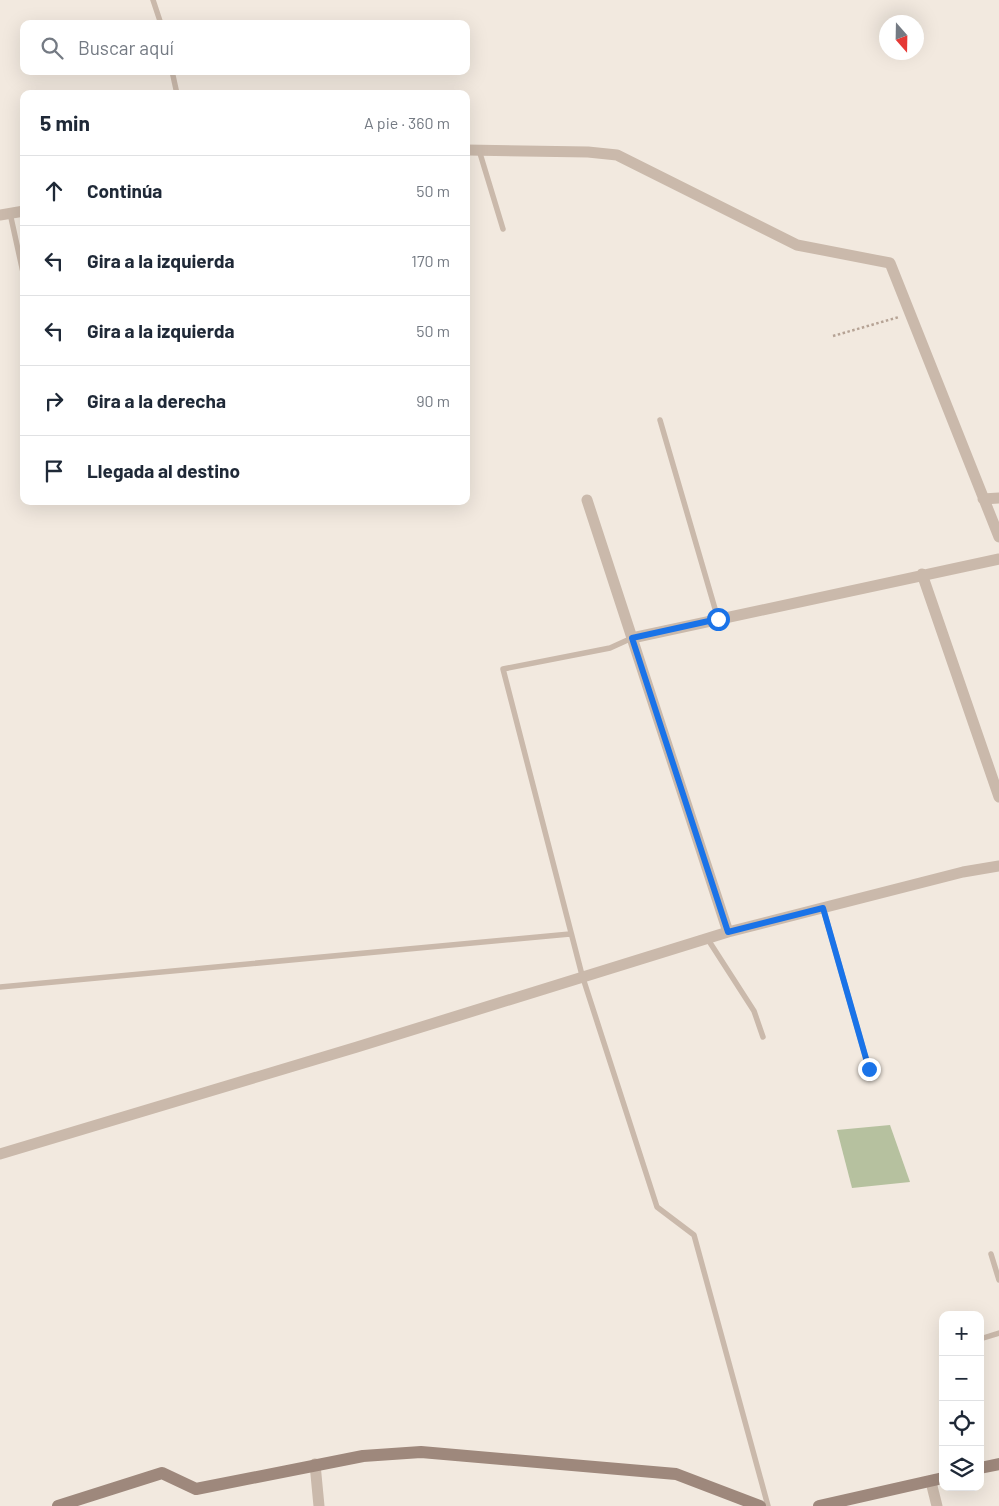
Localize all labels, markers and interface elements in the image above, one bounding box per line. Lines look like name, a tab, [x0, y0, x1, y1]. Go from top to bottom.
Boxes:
north arrow	[879, 15, 924, 60]
search box	[20, 20, 470, 75]
icon: search	[38, 34, 66, 62]
text: Buscar aquí	[78, 36, 174, 59]
text: 5 min	[40, 110, 90, 135]
text: A pie · 360 m	[364, 113, 450, 132]
icon: ahead	[40, 177, 68, 205]
text: Continúa	[87, 179, 162, 202]
text: 50 m	[416, 181, 450, 200]
icon: left	[40, 247, 68, 275]
text: Gira a la izquierda	[87, 249, 235, 272]
text: 170 m	[411, 251, 450, 270]
icon: left	[40, 317, 68, 345]
text: Gira a la izquierda	[87, 319, 235, 342]
text: 50 m	[416, 321, 450, 340]
icon: right	[40, 387, 68, 415]
text: Gira a la derecha	[87, 389, 226, 412]
text: 90 m	[416, 391, 450, 410]
icon: arrive	[40, 457, 68, 485]
text: Llegada al destino	[87, 459, 240, 482]
route start	[707, 608, 730, 631]
route end	[858, 1058, 881, 1081]
map controls	[939, 1311, 984, 1491]
button: +	[939, 1311, 984, 1356]
button: −	[939, 1356, 984, 1401]
button: locate	[939, 1401, 984, 1446]
button: layers	[939, 1446, 984, 1491]

